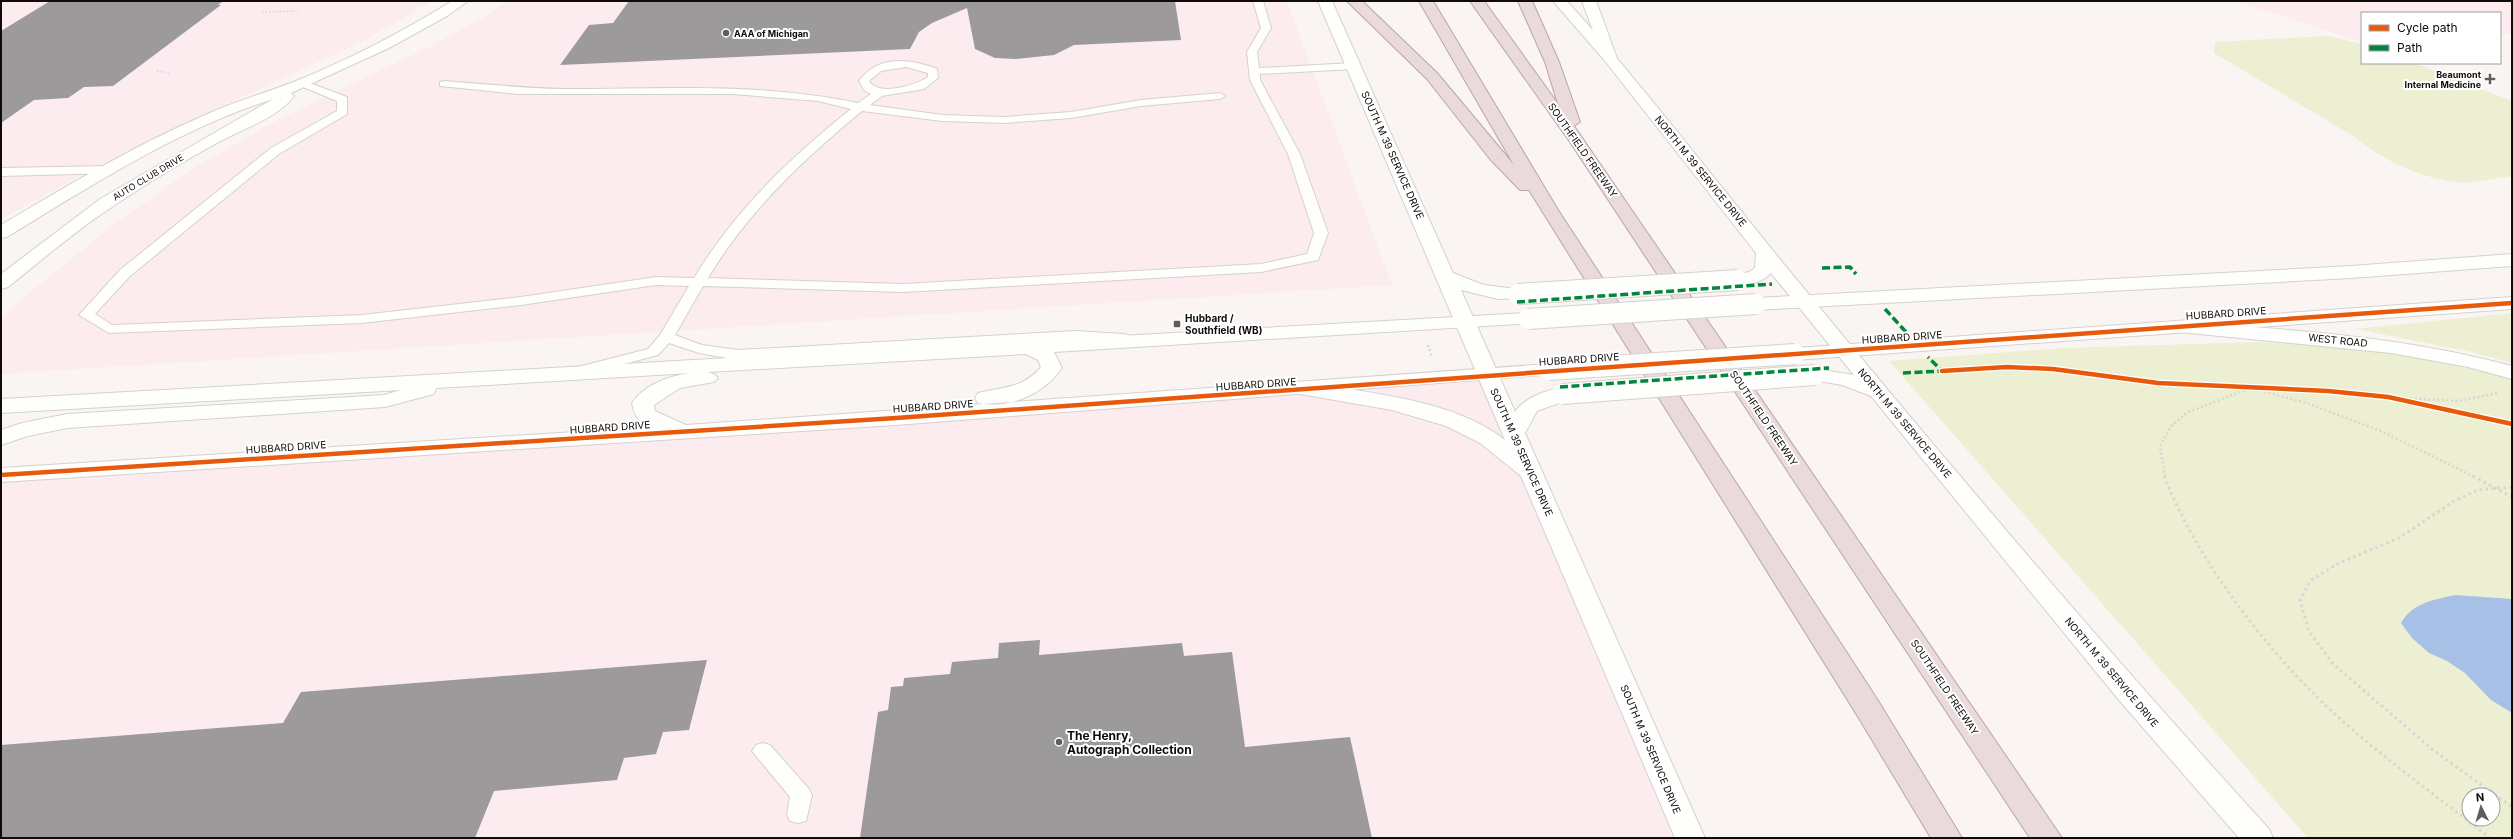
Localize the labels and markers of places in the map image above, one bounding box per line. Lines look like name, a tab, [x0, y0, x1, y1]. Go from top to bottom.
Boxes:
marker: AAA of Michigan	[721, 28, 731, 38]
place label: AAA of Michigan	[734, 28, 809, 39]
place label: Beaumont Internal Medicine	[2405, 69, 2482, 90]
marker: Beaumont Internal Medicine	[2484, 73, 2496, 85]
place label: Hubbard / Southfield (WB)	[1185, 312, 1262, 336]
marker: Hubbard / Southfield (WB)	[1172, 319, 1182, 329]
place label: The Henry, Autograph Collection	[1067, 728, 1192, 757]
marker: The Henry, Autograph Collection	[1054, 737, 1064, 747]

